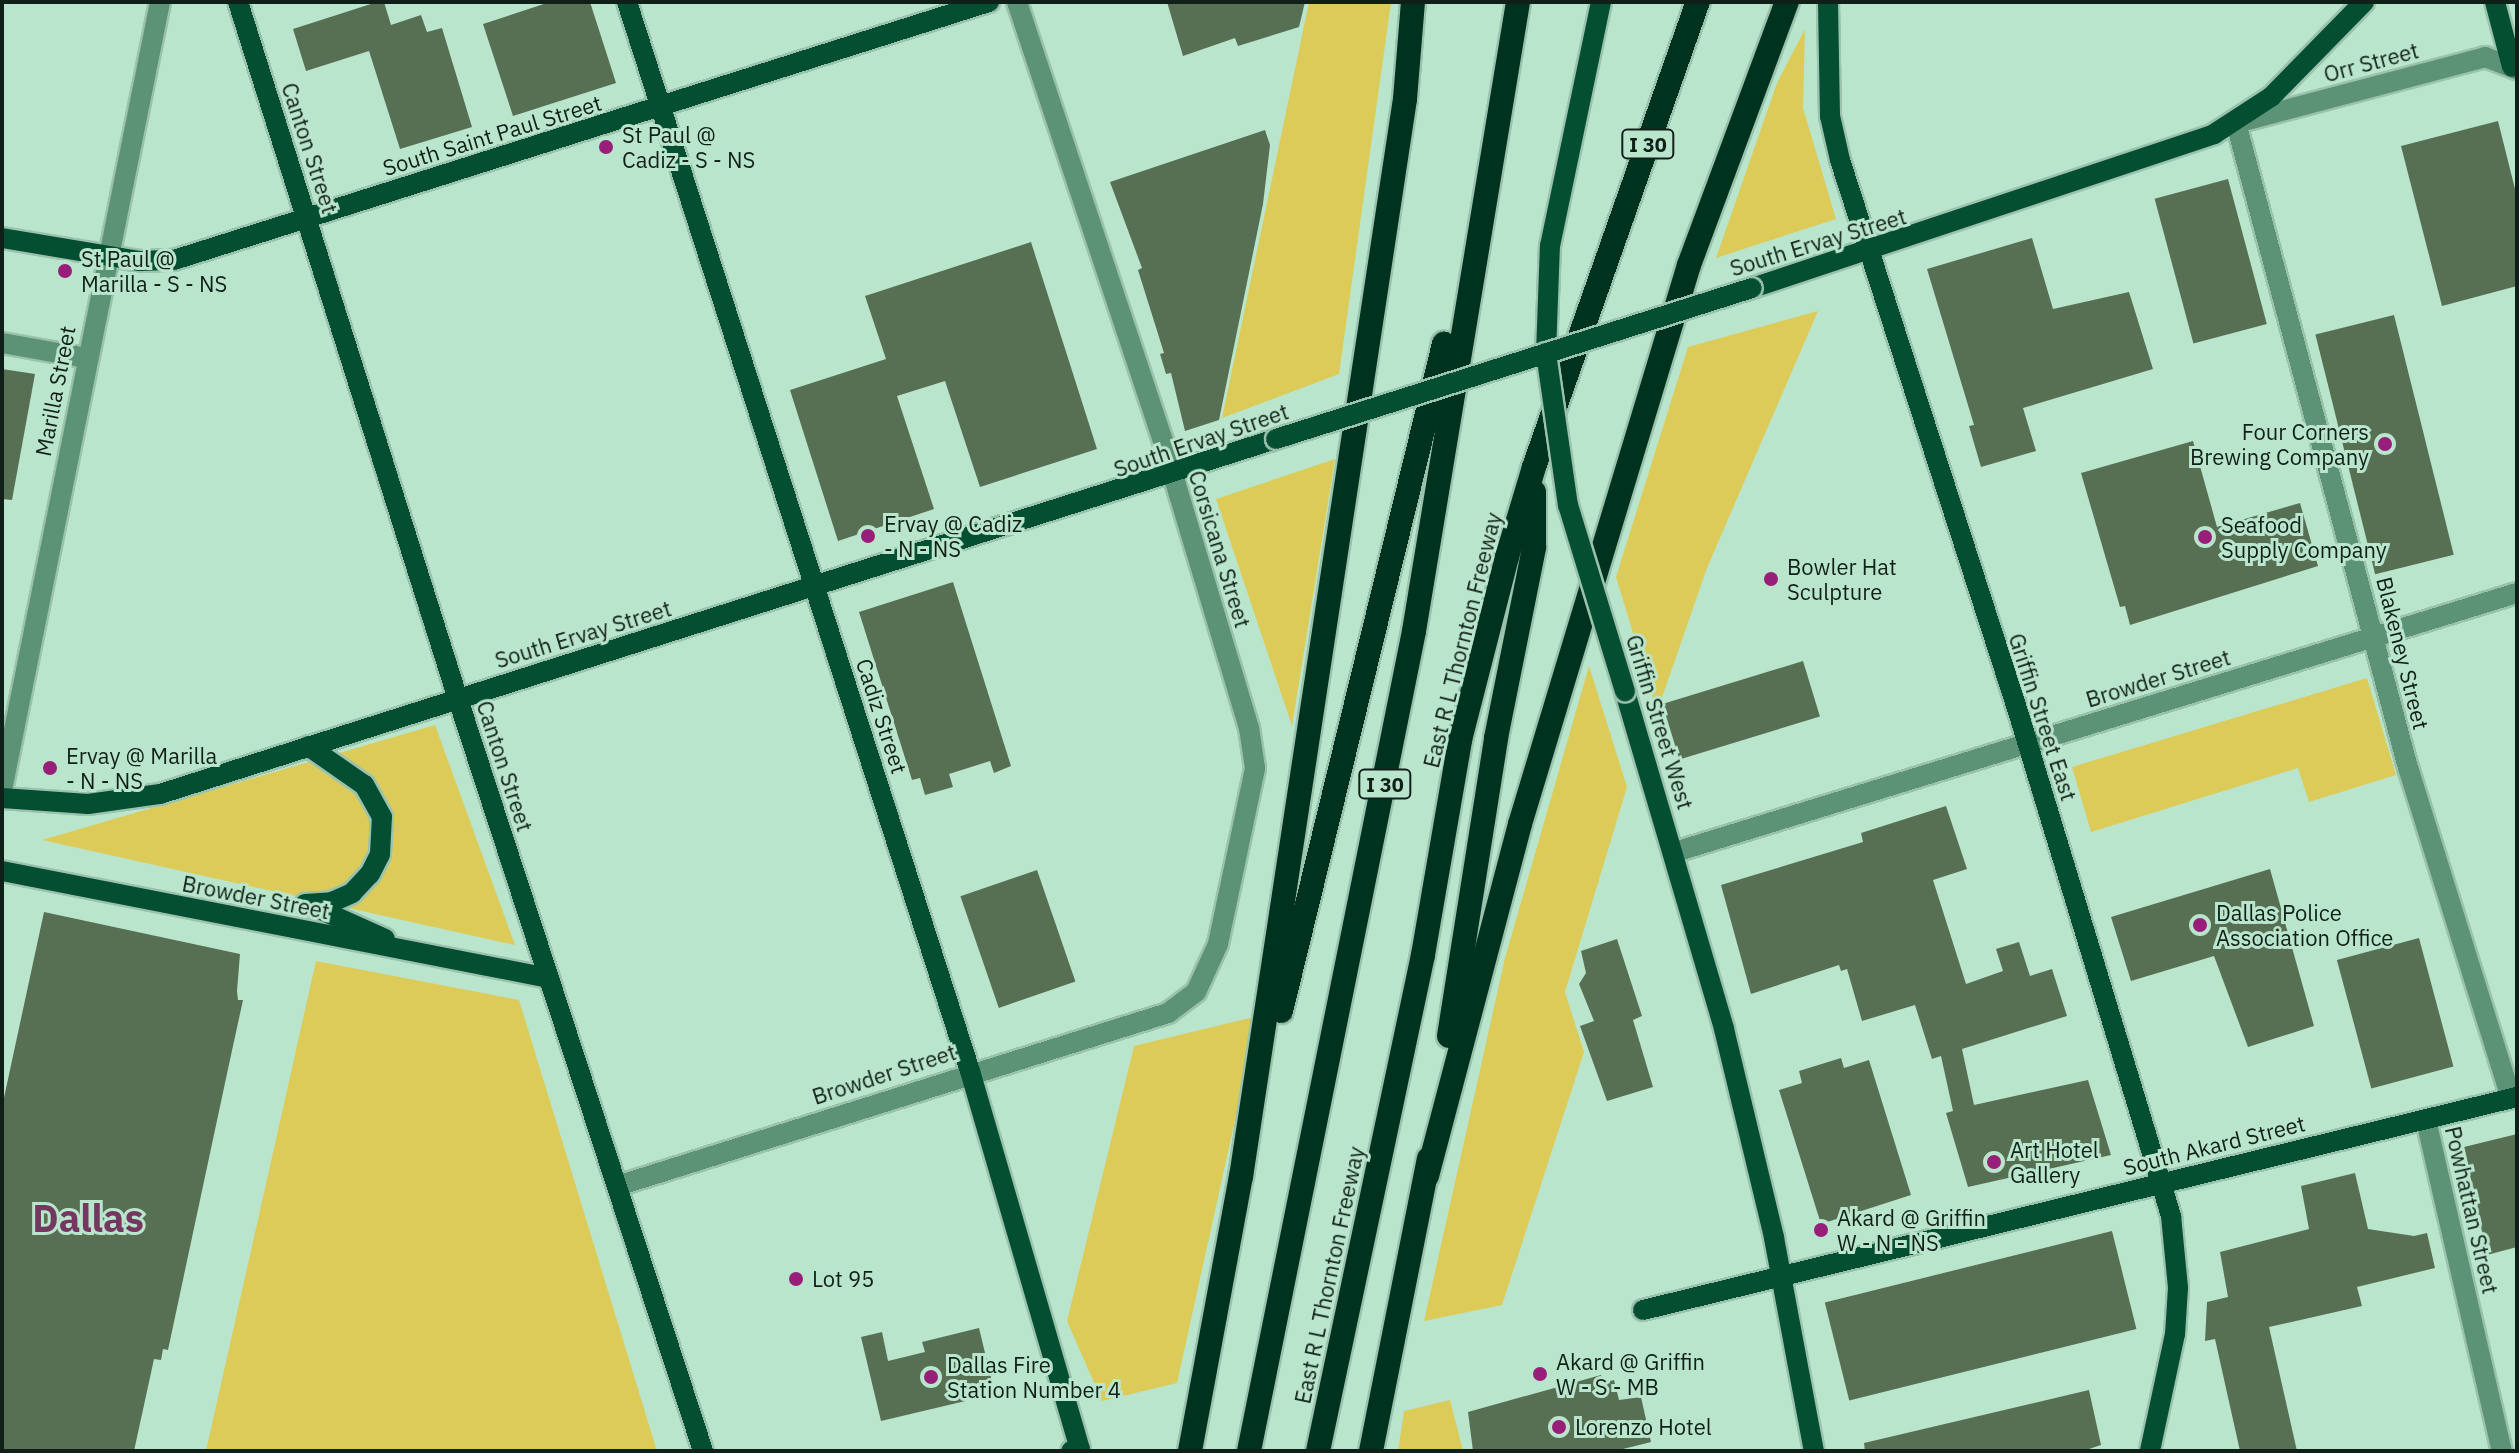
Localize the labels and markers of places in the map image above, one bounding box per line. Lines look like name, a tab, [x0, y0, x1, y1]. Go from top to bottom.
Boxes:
place label: St Paul @ Cadiz - S - NS	[622, 121, 755, 172]
marker: St Paul @ Cadiz - S - NS	[597, 138, 615, 156]
place label: St Paul @ Marilla - S - NS	[81, 245, 227, 296]
marker: St Paul @ Marilla - S - NS	[56, 262, 74, 280]
place label: Four Corners Brewing Company	[2190, 418, 2369, 470]
marker: Four Corners Brewing Company	[2376, 435, 2394, 453]
place label: Ervay @ Cadiz - N - NS	[884, 510, 1022, 562]
place label: Seafood Supply Company	[2221, 511, 2387, 562]
marker: Ervay @ Cadiz - N - NS	[859, 527, 877, 545]
marker: Seafood Supply Company	[2196, 528, 2214, 546]
place label: Bowler Hat Sculpture	[1787, 553, 1897, 604]
marker: Bowler Hat Sculpture	[1762, 570, 1780, 588]
place label: Ervay @ Marilla - N - NS	[66, 742, 217, 794]
marker: Ervay @ Marilla - N - NS	[41, 759, 59, 777]
place label: Dallas Police Association Office	[2216, 899, 2393, 950]
marker: Dallas Police Association Office	[2191, 916, 2209, 934]
place label: Art Hotel Gallery	[2010, 1136, 2099, 1188]
marker: Art Hotel Gallery	[1985, 1153, 2003, 1171]
place label: Akard @ Griffin W - N - NS	[1837, 1204, 1986, 1256]
marker: Akard @ Griffin W - N - NS	[1812, 1221, 1830, 1239]
place label: Lot 95	[812, 1266, 874, 1292]
marker: Lot 95	[787, 1270, 805, 1288]
place label: Akard @ Griffin W - S - MB	[1556, 1348, 1705, 1400]
place label: Dallas Fire Station Number 4	[947, 1351, 1121, 1402]
marker: Akard @ Griffin W - S - MB	[1531, 1365, 1549, 1383]
marker: Dallas Fire Station Number 4	[922, 1368, 940, 1386]
place label: Lorenzo Hotel	[1575, 1414, 1712, 1440]
marker: Lorenzo Hotel	[1550, 1418, 1568, 1436]

